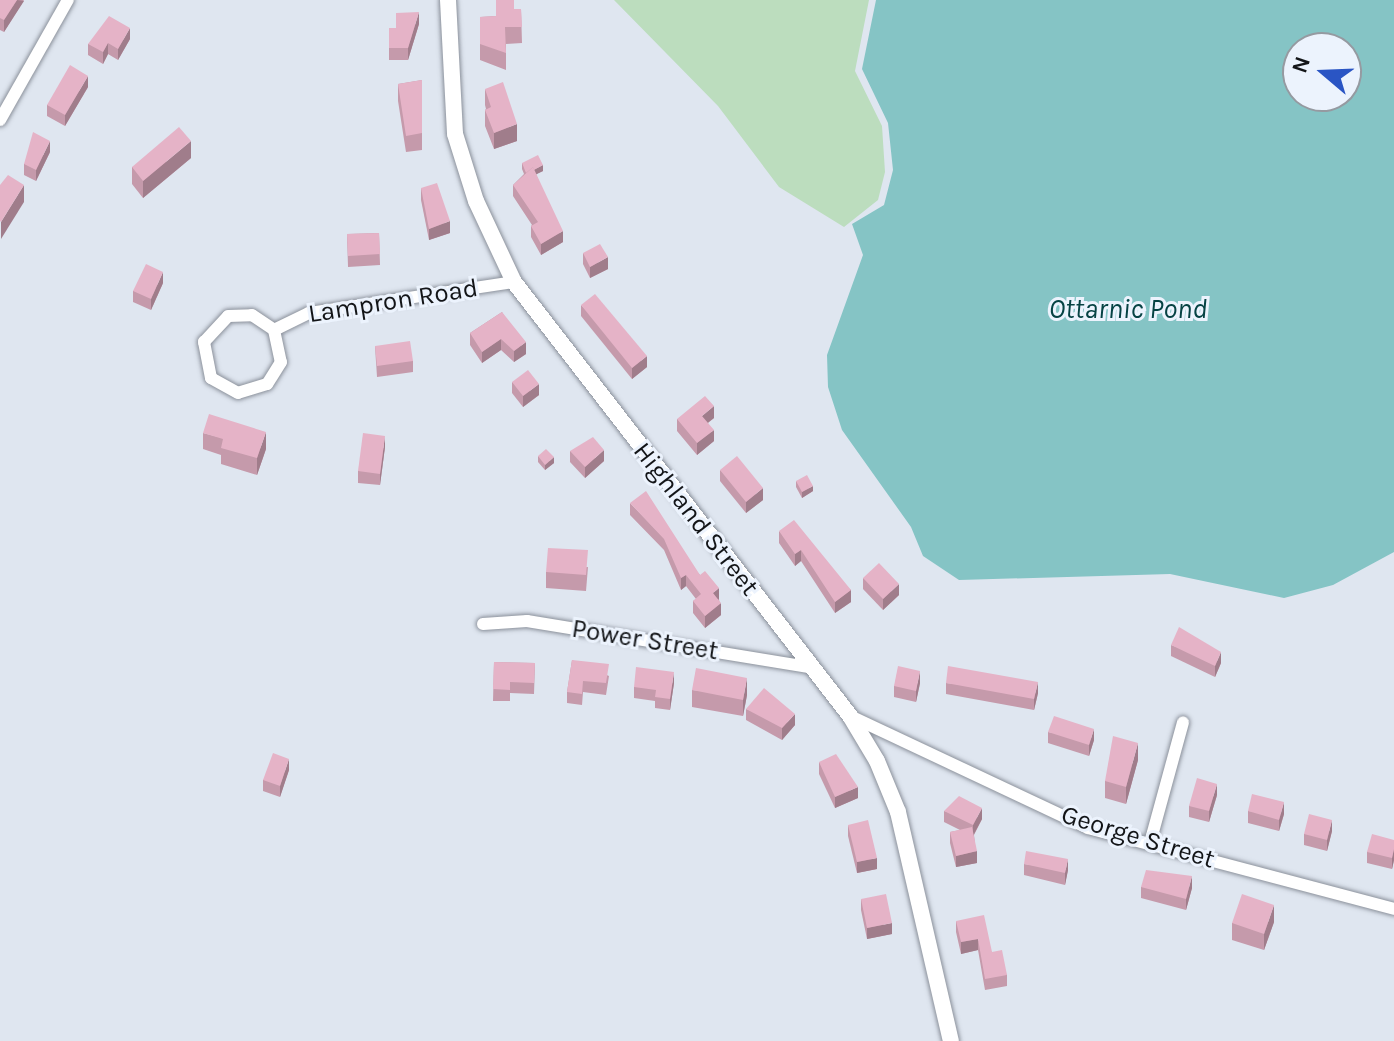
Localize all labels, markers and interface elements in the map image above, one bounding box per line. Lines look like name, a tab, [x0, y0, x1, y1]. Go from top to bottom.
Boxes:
north arrow	[1282, 32, 1362, 112]
text: N	[1286, 53, 1316, 77]
street label: Lampron Road	[306, 272, 480, 330]
water label: Ottarnic Pond	[1049, 292, 1207, 326]
street label: Highland Street	[627, 436, 765, 602]
street label: Power Street	[570, 613, 720, 667]
street label: George Street	[1057, 799, 1219, 875]

